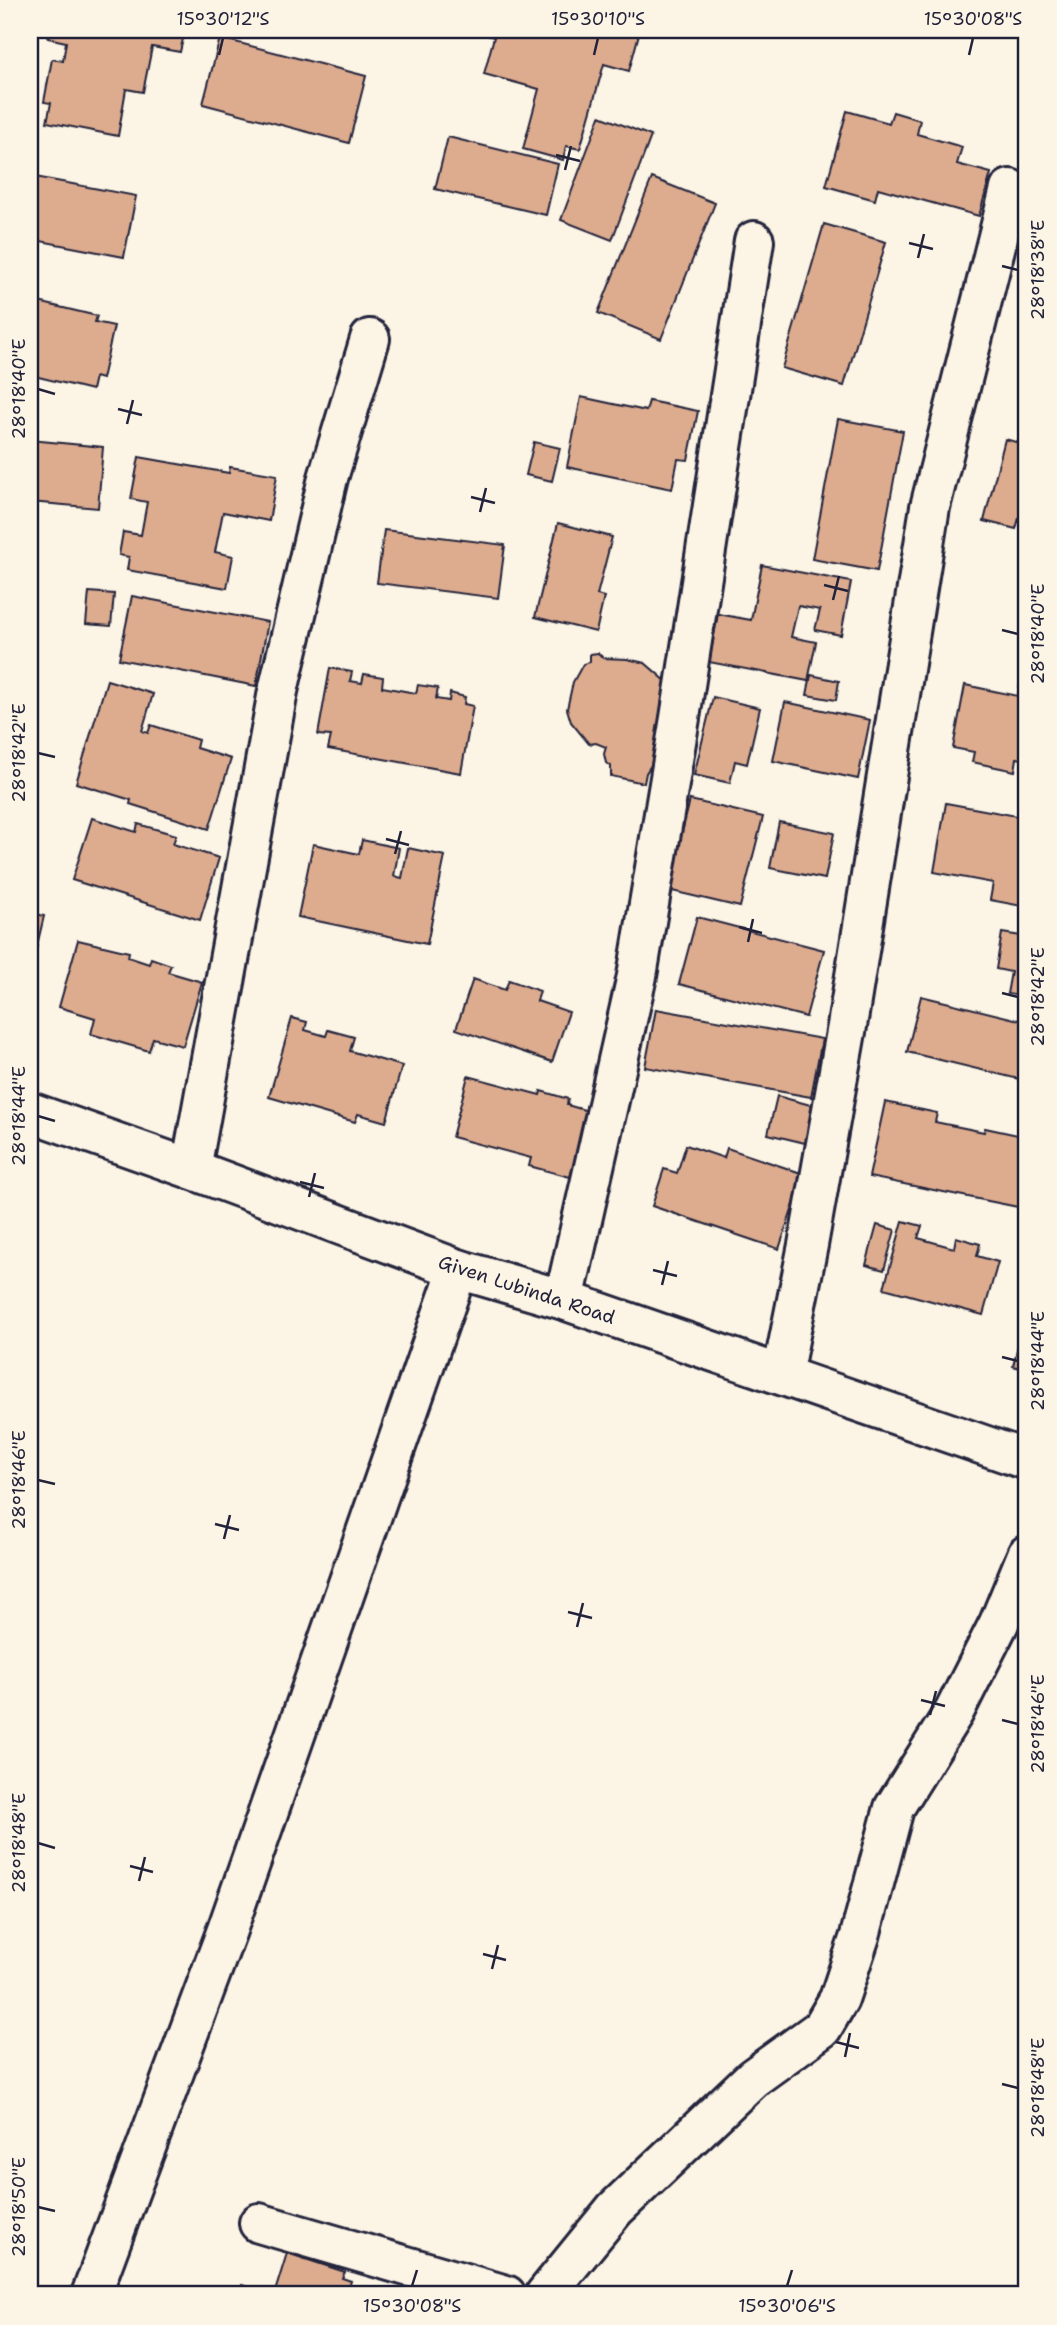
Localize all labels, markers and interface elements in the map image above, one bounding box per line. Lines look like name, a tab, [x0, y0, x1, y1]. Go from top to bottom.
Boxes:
text: 15°30'12"S	[176, 7, 270, 31]
text: 15°30'10"S	[551, 7, 645, 31]
text: 15°30'08"S	[924, 7, 1022, 31]
text: 28°18'38"E	[1026, 220, 1050, 320]
text: 28°18'40"E	[7, 338, 31, 440]
text: 28°18'40"E	[1026, 583, 1050, 685]
text: 28°18'42"E	[7, 703, 31, 803]
text: 28°18'42"E	[1026, 947, 1050, 1047]
text: 28°18'44"E	[7, 1066, 31, 1166]
street label: Given Lubinda Road	[435, 1249, 618, 1330]
text: 28°18'44"E	[1026, 1311, 1050, 1411]
text: 28°18'46"E	[7, 1430, 31, 1530]
text: 28°18'46"E	[1026, 1674, 1050, 1774]
text: 28°18'48"E	[7, 1793, 31, 1893]
text: 28°18'48"E	[1026, 2038, 1050, 2138]
text: 28°18'50"E	[7, 2157, 31, 2257]
text: 15°30'08"S	[363, 2294, 461, 2318]
text: 15°30'06"S	[738, 2294, 836, 2318]

